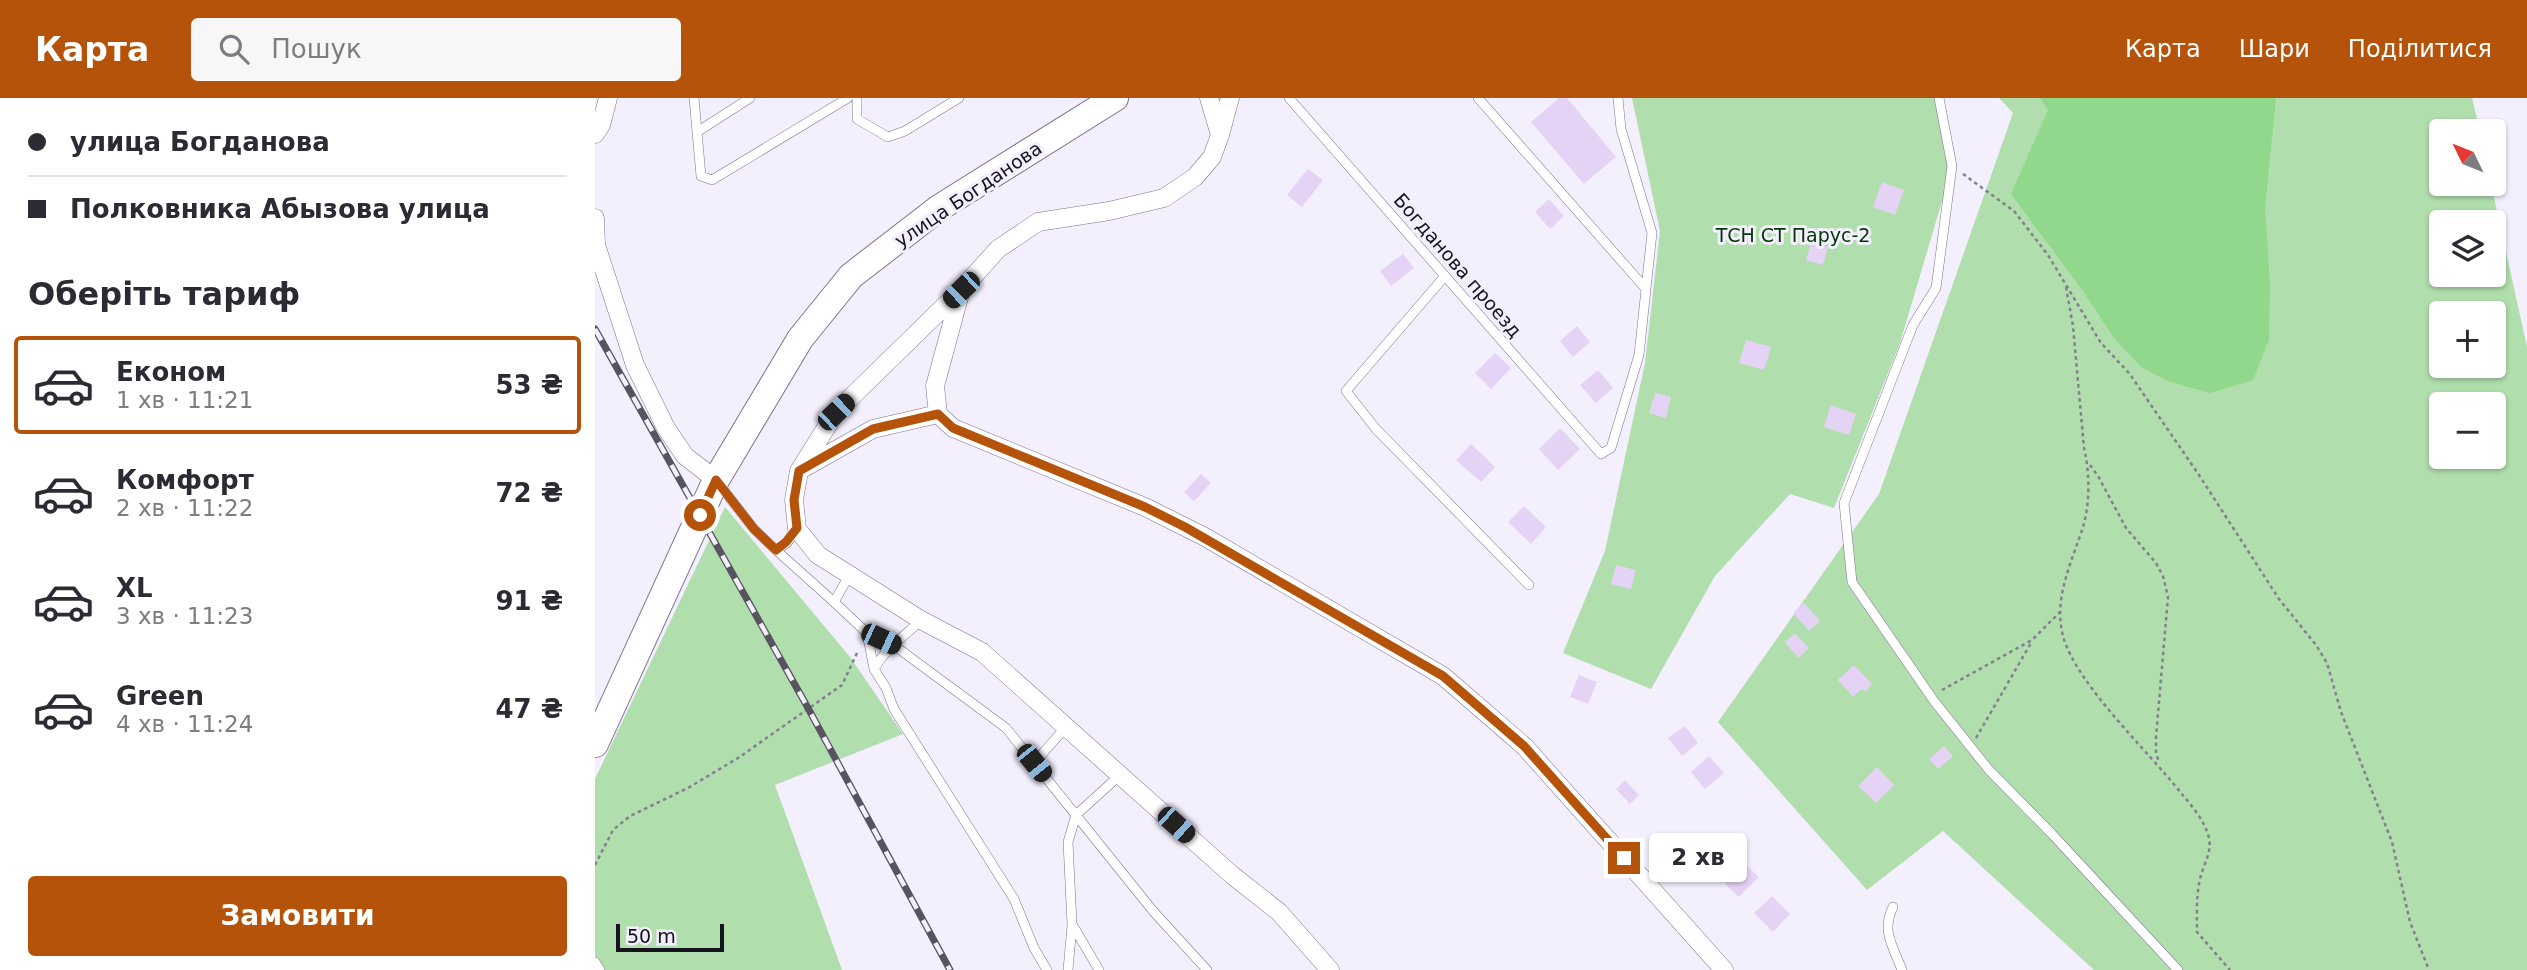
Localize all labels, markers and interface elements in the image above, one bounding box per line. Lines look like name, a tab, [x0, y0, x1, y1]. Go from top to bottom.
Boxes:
search box	[191, 18, 681, 81]
text: Карта	[35, 30, 149, 69]
icon: search	[215, 30, 253, 68]
text: Пошук	[271, 34, 362, 64]
text: Карта	[2125, 35, 2201, 63]
text: Шари	[2239, 35, 2310, 63]
text: Поділитися	[2348, 35, 2492, 63]
north arrow	[2429, 119, 2506, 196]
map controls	[2429, 119, 2506, 469]
text: улица Богданова	[70, 127, 330, 157]
street label: улица Богданова	[890, 137, 1046, 251]
street label: Богданова проезд	[1390, 189, 1526, 341]
text: Полковника Абызова улица	[70, 194, 490, 224]
button: layers	[2429, 210, 2506, 287]
park label: ТСН СТ Парус-2	[1715, 224, 1870, 246]
car	[939, 268, 984, 312]
text: Оберіть тариф	[28, 275, 300, 313]
button: +	[2429, 301, 2506, 378]
icon: car	[32, 354, 95, 417]
text: Економ	[116, 357, 226, 387]
text: 53 ₴	[495, 370, 563, 400]
text: 1 хв · 11:21	[116, 387, 253, 413]
car	[814, 390, 859, 434]
button: −	[2429, 392, 2506, 469]
icon: car	[32, 462, 95, 525]
text: Комфорт	[116, 465, 254, 495]
text: 72 ₴	[495, 478, 563, 508]
text: 2 хв · 11:22	[116, 495, 253, 521]
route start	[684, 499, 716, 531]
icon: car	[32, 570, 95, 633]
text: XL	[116, 573, 153, 603]
text: 91 ₴	[495, 586, 563, 616]
text: 3 хв · 11:23	[116, 603, 253, 629]
car	[858, 621, 905, 657]
icon: car	[32, 678, 95, 741]
text: Green	[116, 681, 204, 711]
text: 47 ₴	[495, 694, 563, 724]
text: 4 хв · 11:24	[116, 711, 253, 737]
car	[1013, 740, 1056, 786]
car	[1154, 803, 1199, 847]
callout: 2 хв	[1649, 834, 1747, 882]
route end	[1608, 842, 1640, 874]
text: 2 хв	[1671, 844, 1725, 870]
button: Замовити	[28, 876, 567, 956]
scale bar	[616, 921, 725, 953]
text: 50 m	[627, 925, 676, 947]

